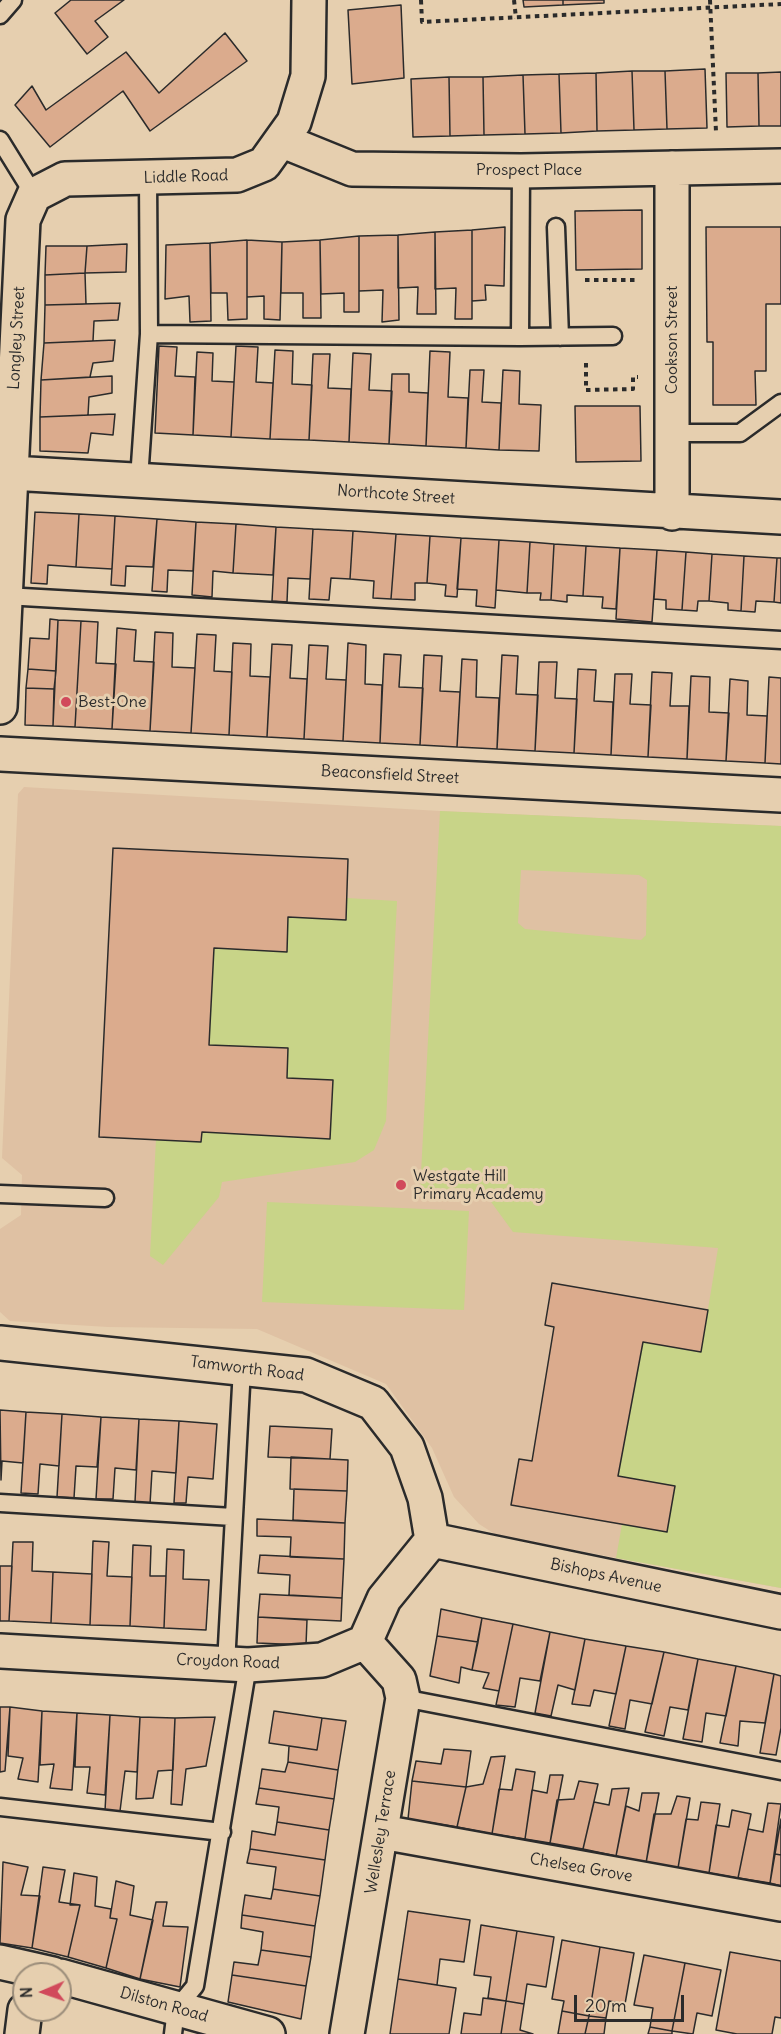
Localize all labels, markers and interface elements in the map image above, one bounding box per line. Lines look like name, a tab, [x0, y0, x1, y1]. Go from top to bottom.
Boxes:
street label: Prospect Place	[476, 160, 582, 180]
street label: Liddle Road	[143, 166, 229, 188]
street label: Longley Street	[5, 286, 29, 390]
street label: Cookson Street	[662, 286, 682, 394]
street label: Northcote Street	[336, 481, 456, 509]
place label: Best-One	[78, 692, 147, 712]
marker: Best-One	[59, 695, 73, 709]
street label: Beaconsfield Street	[320, 762, 460, 788]
place label: Westgate Hill Primary Academy	[413, 1166, 544, 1204]
marker: Westgate Hill Primary Academy	[394, 1178, 408, 1192]
street label: Tamworth Road	[189, 1352, 305, 1386]
street label: Bishops Avenue	[549, 1555, 663, 1597]
street label: Croydon Road	[176, 1651, 280, 1673]
street label: Wellesley Terrace	[362, 1769, 400, 1895]
street label: Chelsea Grove	[528, 1850, 634, 1886]
north arrow	[12, 1962, 72, 2022]
street label: Dilston Road	[118, 1983, 210, 2027]
scale bar	[577, 1983, 686, 2021]
text: N	[16, 1987, 36, 1998]
text: 20 m	[585, 1994, 627, 2017]

